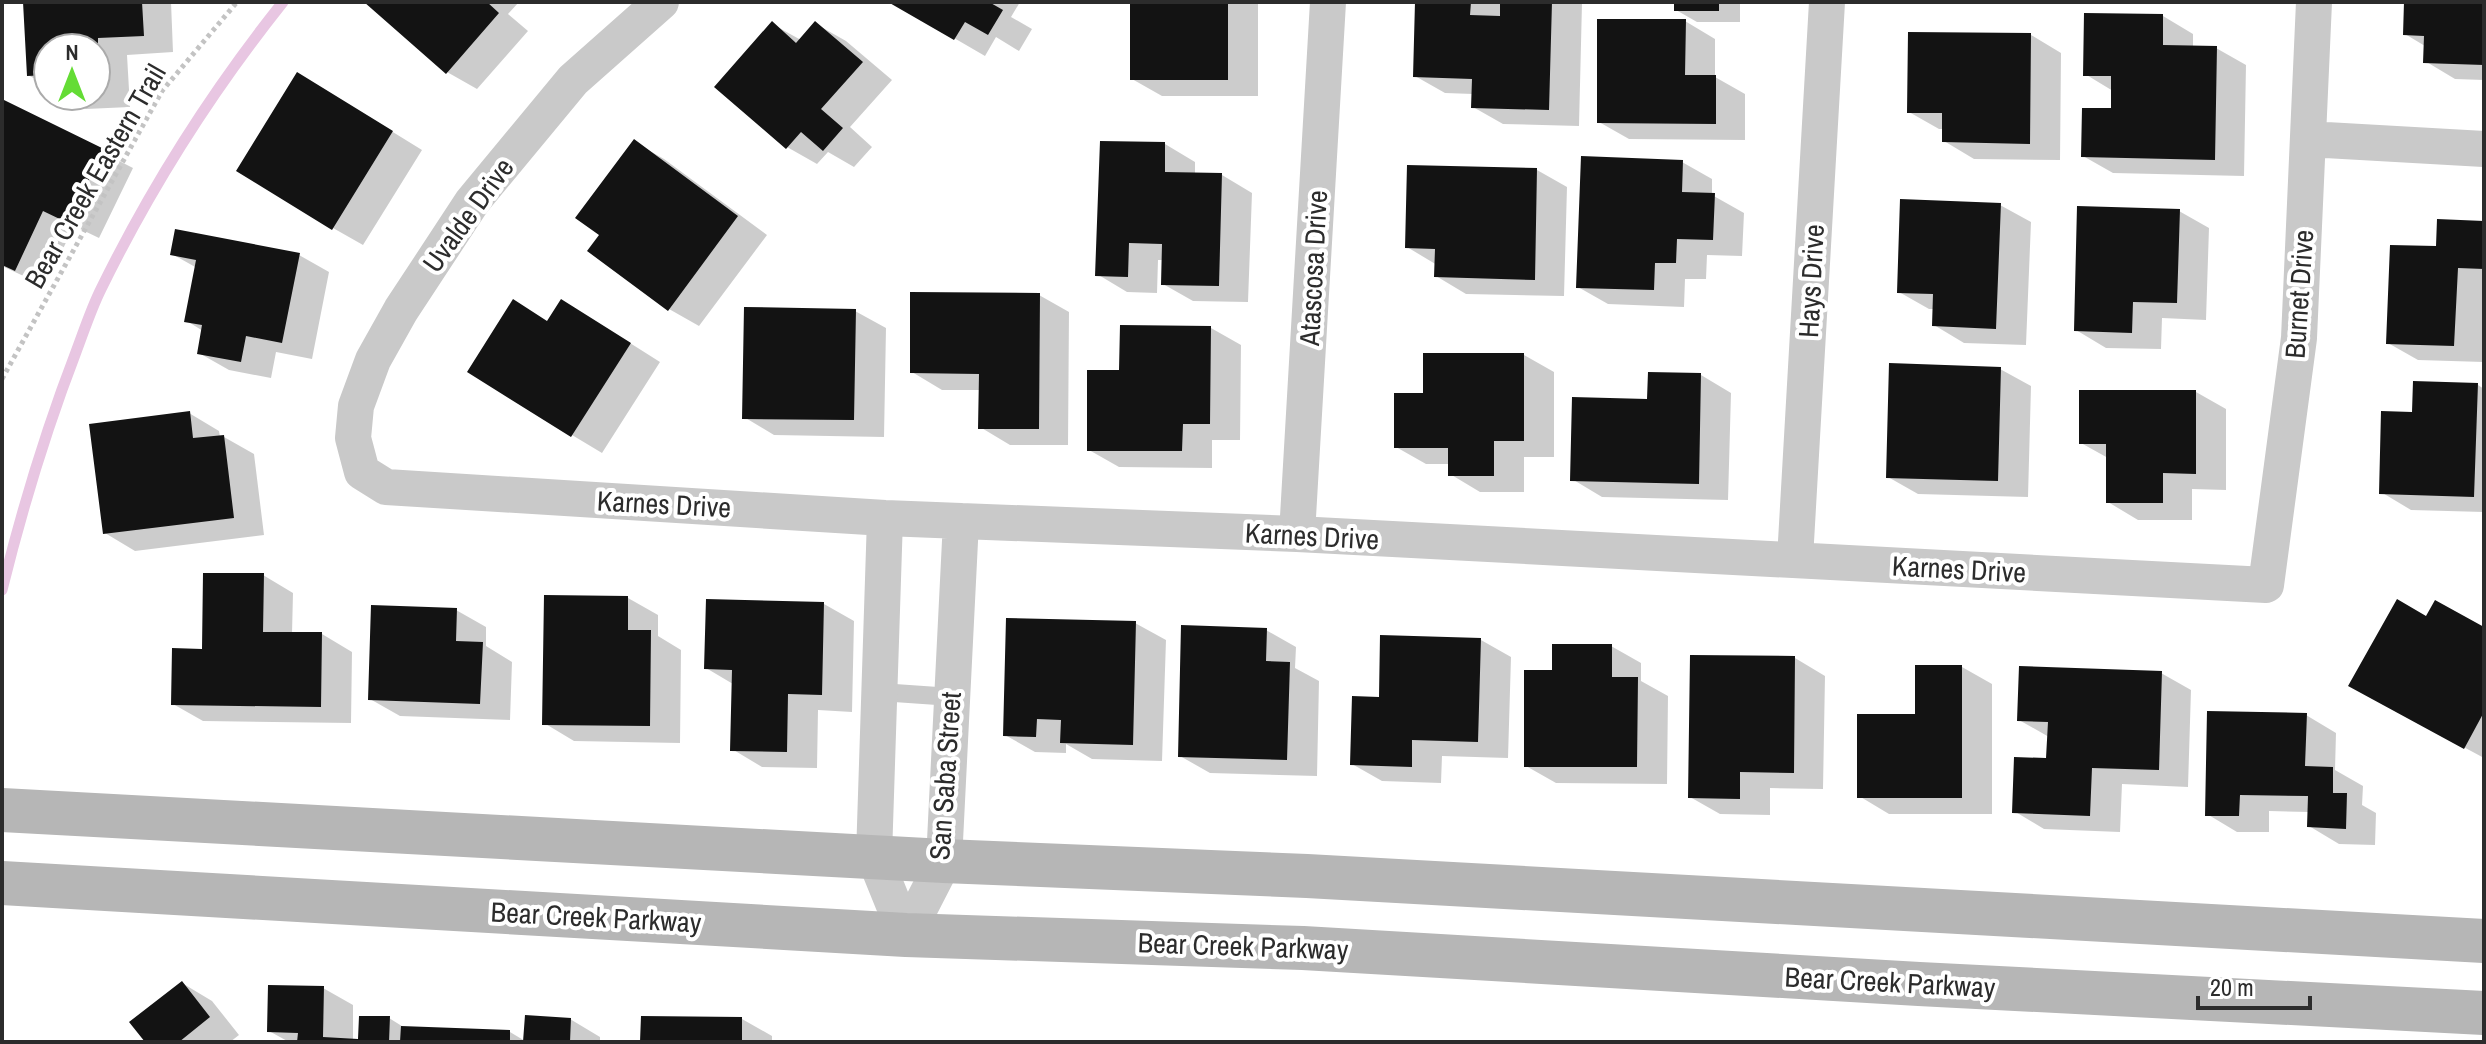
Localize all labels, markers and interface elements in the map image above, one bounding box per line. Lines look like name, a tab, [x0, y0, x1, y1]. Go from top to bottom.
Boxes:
north arrow	[32, 32, 112, 112]
text: N	[65, 37, 79, 67]
street label: Bear Creek Eastern Trail	[15, 57, 175, 295]
street label: Uvalde Drive	[414, 150, 522, 280]
street label: Atascosa Drive	[1290, 189, 1336, 348]
street label: Hays Drive	[1789, 223, 1833, 339]
street label: Burnet Drive	[2276, 228, 2322, 360]
street label: Karnes Drive	[596, 482, 732, 526]
street label: Karnes Drive	[1244, 514, 1380, 558]
street label: Karnes Drive	[1891, 547, 2027, 591]
street label: San Saba Street	[920, 691, 970, 861]
street label: Bear Creek Parkway	[490, 893, 703, 942]
street label: Bear Creek Parkway	[1137, 923, 1349, 969]
street label: Bear Creek Parkway	[1784, 958, 1997, 1007]
scale bar	[2198, 960, 2310, 1010]
text: 20 m	[2210, 971, 2254, 1003]

